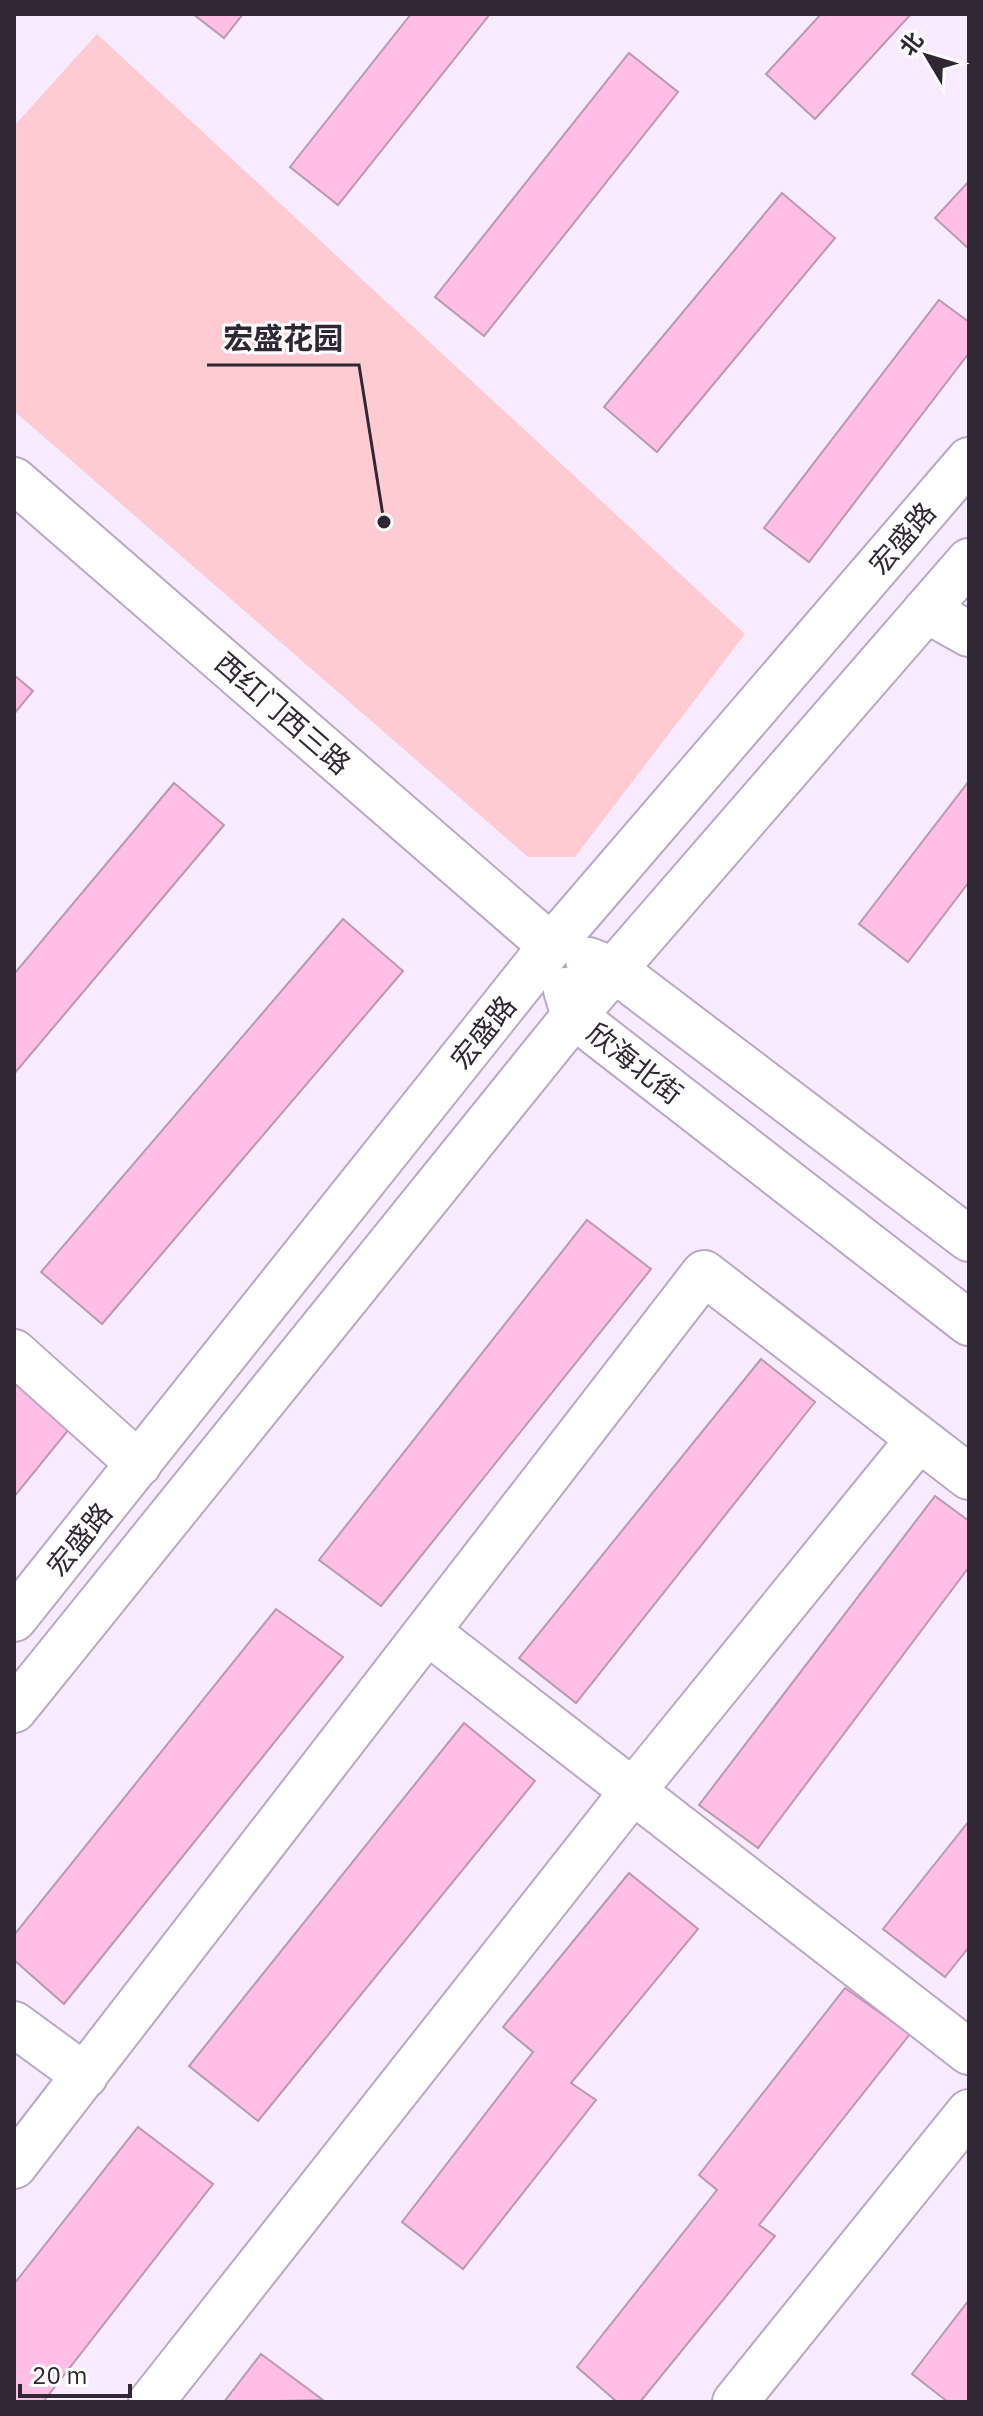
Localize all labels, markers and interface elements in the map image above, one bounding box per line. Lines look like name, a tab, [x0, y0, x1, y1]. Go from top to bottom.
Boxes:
north arrow	[887, 16, 967, 96]
text: 北	[893, 26, 929, 61]
callout: 宏盛花园	[207, 311, 359, 365]
text: 宏盛花园	[223, 318, 343, 357]
street label: 宏盛路	[860, 494, 944, 582]
street label: 西红门西三路	[207, 644, 359, 782]
street label: 宏盛路	[442, 988, 524, 1076]
street label: 欣海北街	[579, 1014, 691, 1112]
street label: 宏盛路	[38, 1495, 120, 1583]
scale bar	[20, 2348, 130, 2398]
text: 20 m	[32, 2359, 87, 2391]

